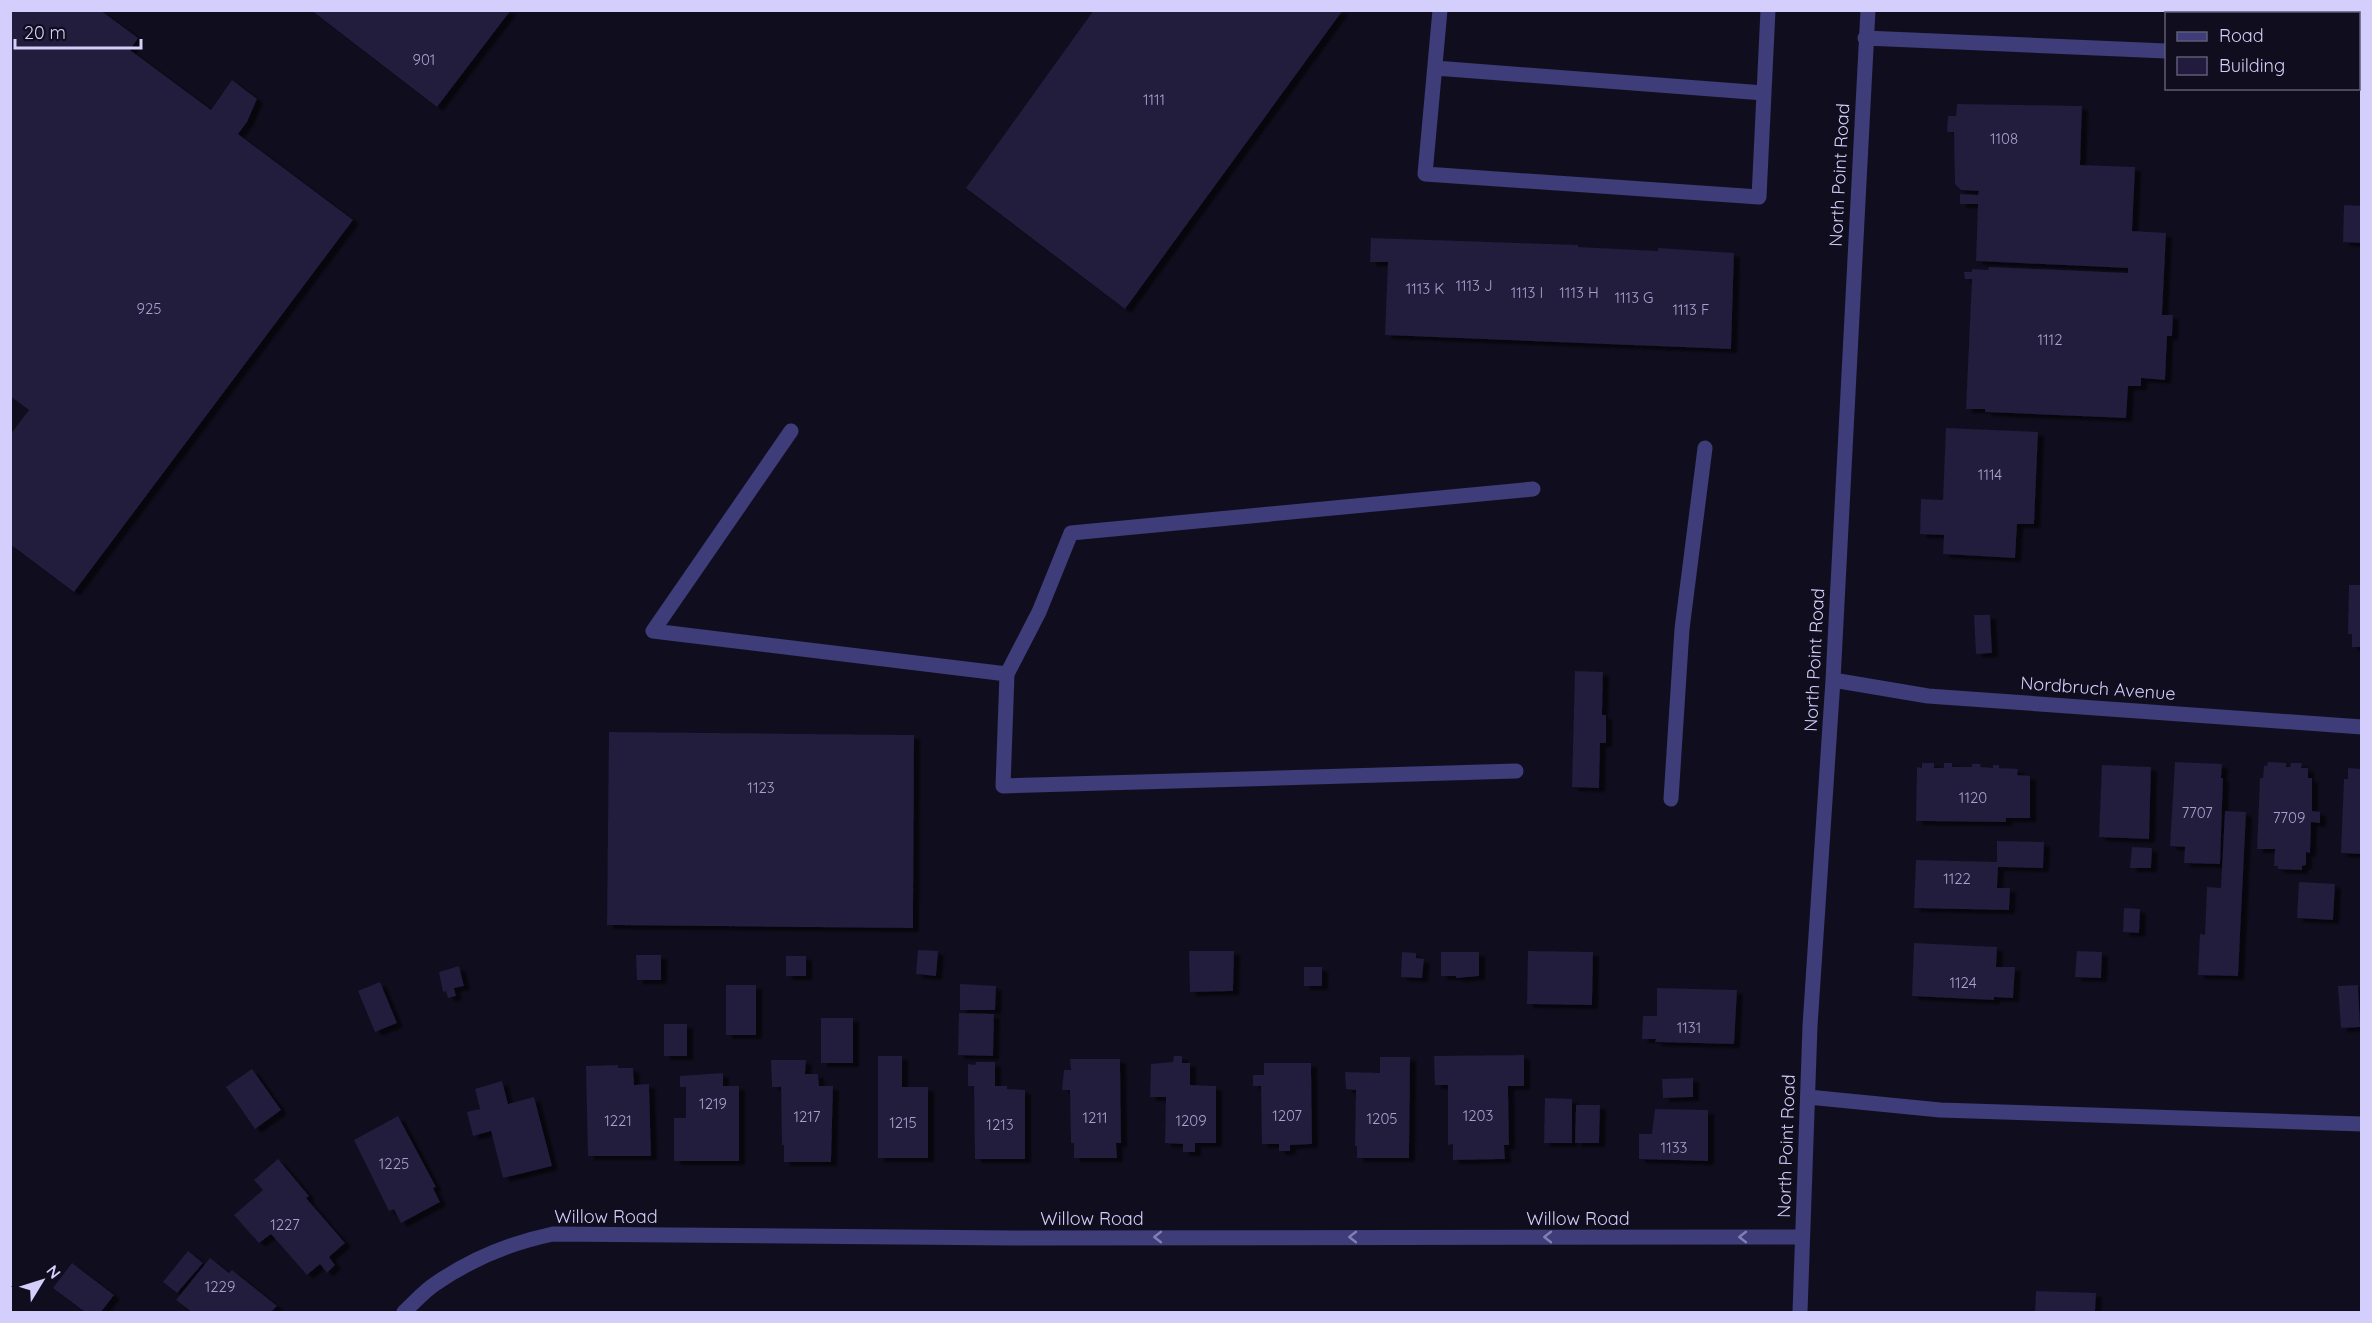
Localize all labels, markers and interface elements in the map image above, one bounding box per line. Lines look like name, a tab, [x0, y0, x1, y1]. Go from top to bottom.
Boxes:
scale bar	[15, 12, 141, 50]
legend	[2165, 12, 2360, 90]
text: 20 m	[24, 21, 66, 44]
text: Road	[2219, 24, 2264, 47]
house number: 901	[413, 50, 435, 69]
text: Building	[2219, 54, 2285, 77]
house number: 1111	[1143, 90, 1165, 109]
street label: North Point Road	[1824, 103, 1854, 247]
house number: 1108	[1990, 129, 2018, 148]
house number: 1113 J	[1455, 276, 1493, 295]
house number: 1113 K	[1406, 279, 1444, 298]
house number: 1113 I	[1511, 283, 1543, 302]
house number: 1113 H	[1559, 283, 1599, 302]
house number: 1113 G	[1614, 288, 1654, 307]
house number: 925	[137, 299, 161, 318]
house number: 1113 F	[1672, 300, 1710, 319]
house number: 1112	[2038, 330, 2062, 349]
house number: 1114	[1978, 465, 2002, 484]
street label: North Point Road	[1799, 588, 1829, 732]
street label: Nordbruch Avenue	[2020, 671, 2176, 705]
house number: 1123	[747, 778, 775, 797]
house number: 1120	[1959, 788, 1987, 807]
house number: 7707	[2181, 803, 2213, 822]
house number: 7709	[2273, 808, 2305, 827]
house number: 1122	[1943, 869, 1971, 888]
house number: 1124	[1949, 973, 1977, 992]
house number: 1131	[1677, 1018, 1701, 1037]
street label: North Point Road	[1772, 1074, 1800, 1218]
house number: 1219	[699, 1094, 727, 1113]
house number: 1207	[1272, 1106, 1302, 1125]
house number: 1203	[1463, 1106, 1493, 1125]
house number: 1217	[793, 1107, 821, 1126]
house number: 1211	[1083, 1108, 1107, 1127]
house number: 1205	[1367, 1109, 1397, 1128]
house number: 1221	[604, 1111, 632, 1130]
house number: 1209	[1175, 1111, 1207, 1130]
house number: 1215	[889, 1113, 917, 1132]
house number: 1213	[986, 1115, 1014, 1134]
house number: 1133	[1661, 1138, 1688, 1157]
house number: 1225	[379, 1154, 409, 1173]
street label: Willow Road	[554, 1205, 658, 1228]
street label: Willow Road	[1040, 1207, 1144, 1230]
street label: Willow Road	[1526, 1207, 1630, 1230]
house number: 1227	[270, 1215, 300, 1234]
one-way arrow	[1154, 1231, 1163, 1243]
one-way arrow	[1349, 1231, 1358, 1243]
one-way arrow	[1544, 1231, 1553, 1243]
one-way arrow	[1739, 1231, 1748, 1243]
north arrow	[12, 1251, 72, 1311]
text: N	[42, 1261, 65, 1283]
house number: 1229	[205, 1277, 235, 1296]

